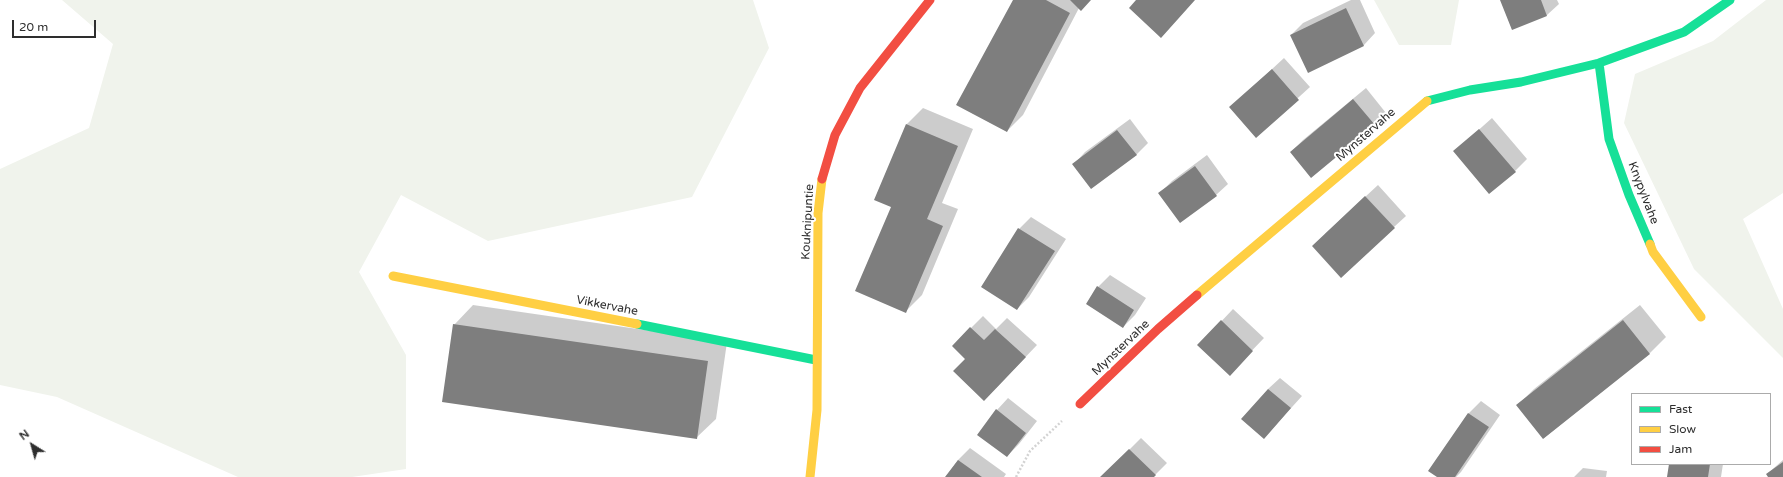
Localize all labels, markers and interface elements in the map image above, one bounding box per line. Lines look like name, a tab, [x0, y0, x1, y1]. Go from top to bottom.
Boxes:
scale bar	[14, 12, 98, 38]
text: 20 m	[19, 20, 48, 34]
street label: Mynstervahe	[1333, 105, 1399, 165]
street label: Knypylvahe	[1624, 160, 1662, 226]
street label: Kouknipuntie	[799, 184, 817, 260]
street label: Vikkervahe	[575, 293, 639, 319]
street label: Mynstervahe	[1089, 317, 1153, 379]
legend	[1631, 393, 1771, 465]
text: Fast	[1669, 402, 1692, 416]
text: Slow	[1669, 422, 1696, 436]
north arrow	[12, 425, 52, 465]
text: N	[17, 427, 32, 443]
text: Jam	[1669, 442, 1692, 456]

